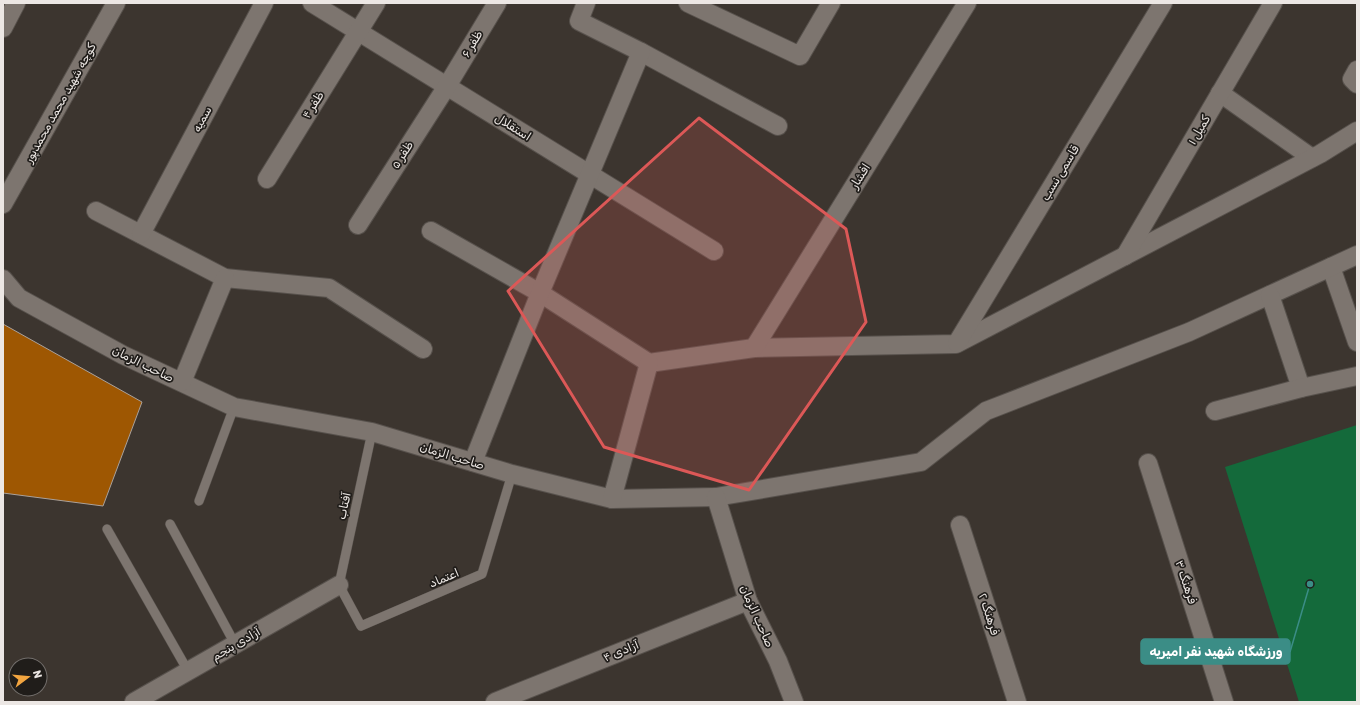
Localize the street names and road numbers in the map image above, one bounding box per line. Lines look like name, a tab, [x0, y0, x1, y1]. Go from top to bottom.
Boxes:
street label: ظفر ۶	[459, 28, 486, 61]
street label: کوچه شهید محمد محمدپور	[21, 40, 100, 167]
street label: ظفر ۴	[299, 89, 328, 122]
street label: سمیه	[189, 104, 215, 134]
street label: استقلال	[492, 110, 534, 144]
street label: کمیل ۱	[1185, 112, 1213, 147]
street label: ظفر ۵	[388, 139, 417, 172]
street label: قاسمی نسب	[1038, 142, 1083, 204]
street label: افشار	[846, 161, 874, 192]
street label: صاحب الزمان	[110, 343, 176, 386]
street label: صاحب الزمان	[418, 440, 486, 473]
street label: آفتاب	[334, 491, 354, 521]
street label: فرهنگ ۳	[1171, 558, 1200, 606]
street label: اعتماد	[427, 566, 461, 590]
street label: صاحب الزمان	[736, 583, 777, 650]
street label: فرهنگ ۲	[975, 591, 1002, 637]
street label: آزادی پنجم	[209, 624, 264, 664]
street label: آزادی ۴	[601, 637, 642, 665]

